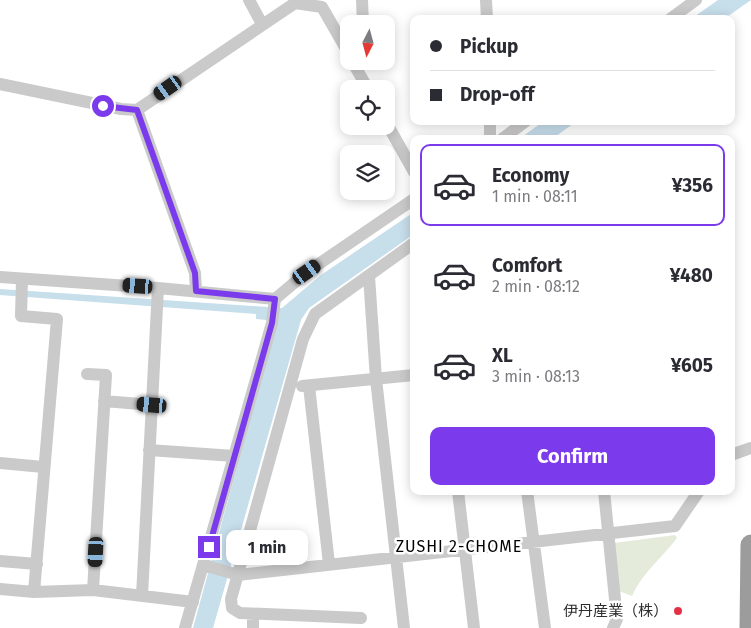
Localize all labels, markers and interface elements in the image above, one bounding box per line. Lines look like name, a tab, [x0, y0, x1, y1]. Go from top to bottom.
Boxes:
north arrow	[340, 15, 395, 70]
map controls	[340, 15, 395, 200]
text: Pickup	[460, 35, 518, 58]
car	[151, 73, 184, 103]
button: locate	[340, 80, 395, 135]
text: Drop-off	[460, 83, 534, 106]
route start	[92, 95, 114, 117]
button: layers	[340, 145, 395, 200]
icon: car	[432, 163, 477, 208]
text: Economy	[492, 164, 569, 187]
text: ¥356	[672, 174, 713, 197]
text: 1 min · 08:11	[492, 187, 578, 206]
icon: car	[432, 253, 477, 298]
text: Comfort	[492, 254, 562, 277]
car	[290, 257, 323, 287]
text: ¥480	[670, 264, 713, 287]
car	[122, 277, 153, 295]
text: 2 min · 08:12	[492, 277, 580, 296]
icon: car	[432, 343, 477, 388]
text: XL	[492, 344, 513, 367]
text: ¥605	[671, 354, 713, 377]
text: 3 min · 08:13	[492, 367, 580, 386]
car	[136, 396, 167, 414]
button: Confirm	[430, 427, 715, 485]
callout: 1 min	[226, 530, 309, 564]
route end	[198, 536, 220, 558]
car	[87, 537, 104, 567]
district label: ZUSHI 2-CHOME	[396, 537, 522, 556]
text: 1 min	[248, 538, 286, 557]
place label: 伊丹産業（株）	[563, 602, 668, 620]
marker: 伊丹産業（株）	[672, 605, 684, 617]

